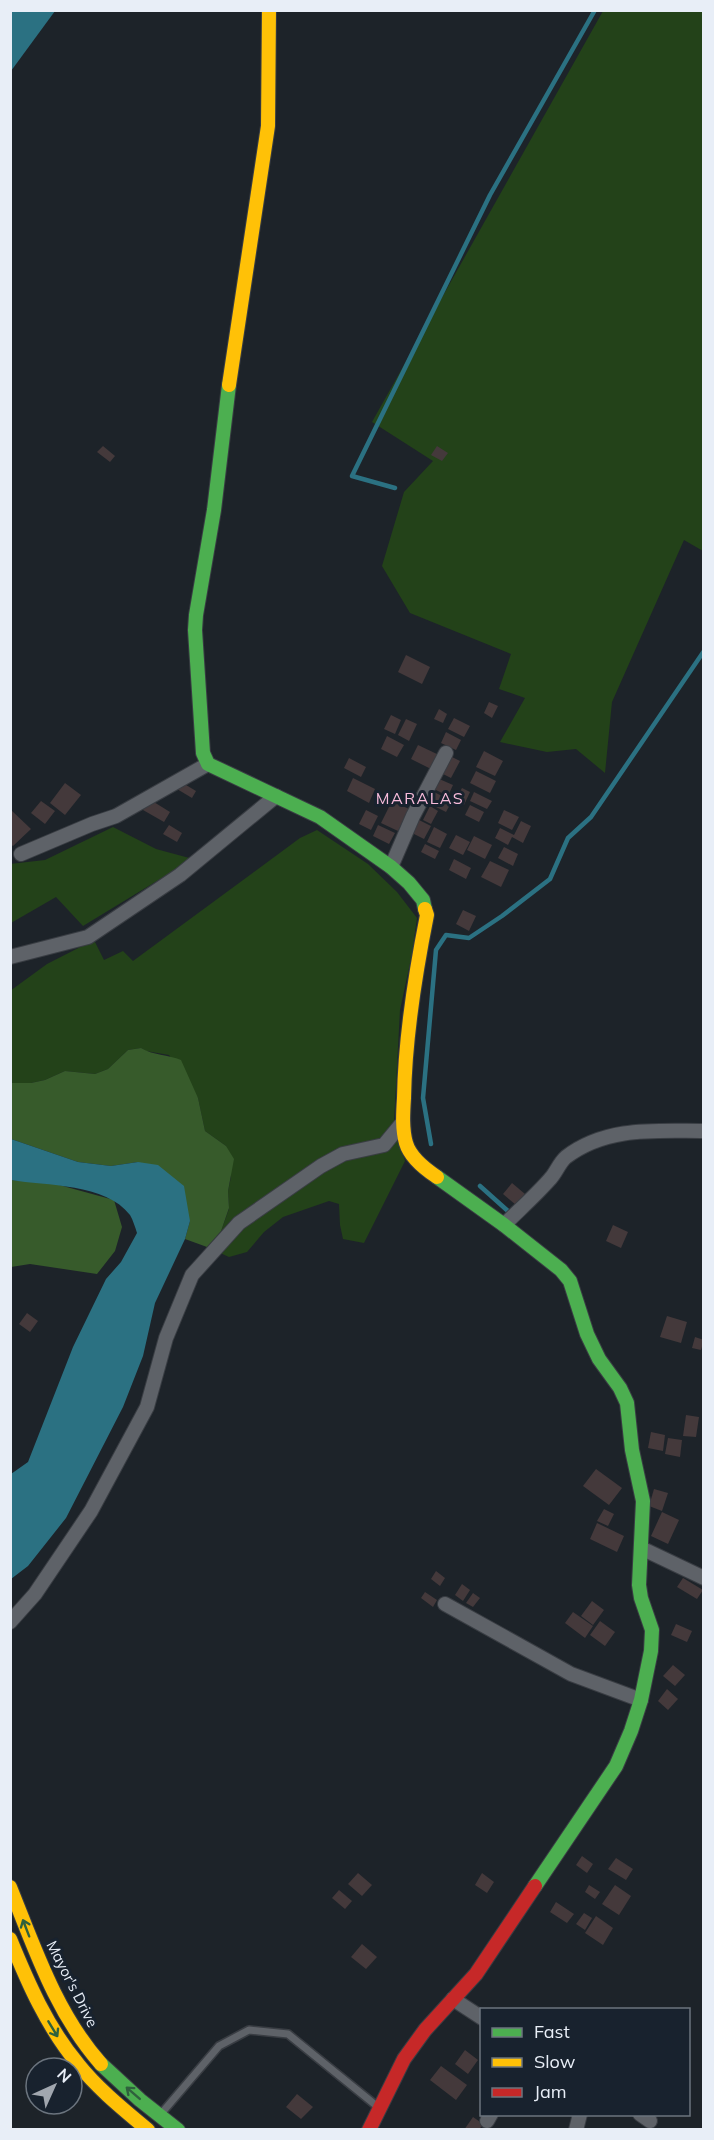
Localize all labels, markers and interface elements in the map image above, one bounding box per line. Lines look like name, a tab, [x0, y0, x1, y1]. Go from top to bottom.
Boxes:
district label: MARALAS	[376, 788, 464, 808]
one-way arrow	[20, 1920, 31, 1938]
street label: Mayor's Drive	[43, 1937, 102, 2030]
legend	[480, 2008, 690, 2116]
one-way arrow	[48, 2020, 60, 2037]
text: Fast	[534, 2020, 570, 2043]
text: Slow	[534, 2050, 576, 2073]
north arrow	[24, 2056, 84, 2116]
text: N	[53, 2064, 76, 2087]
text: Jam	[534, 2080, 567, 2103]
one-way arrow	[126, 2086, 141, 2100]

